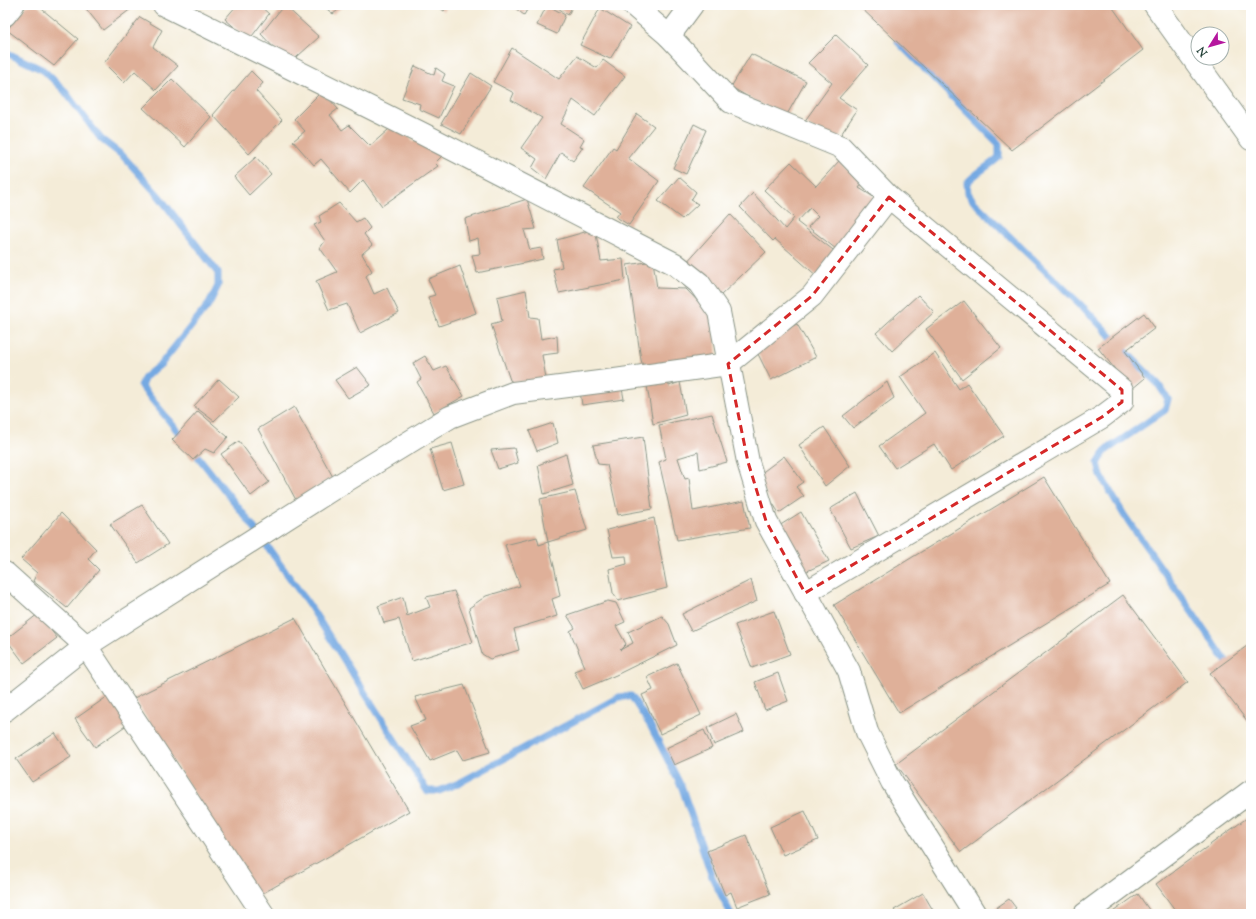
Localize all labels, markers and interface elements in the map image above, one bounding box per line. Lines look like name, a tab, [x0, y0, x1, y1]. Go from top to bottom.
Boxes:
north arrow	[1190, 26, 1230, 66]
text: N	[1194, 43, 1212, 61]

